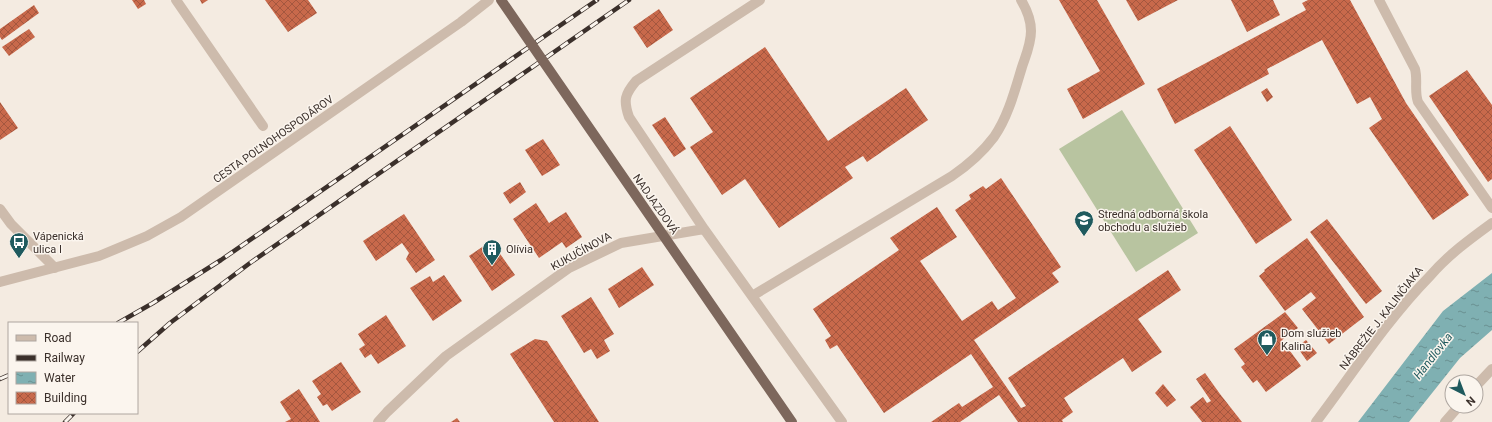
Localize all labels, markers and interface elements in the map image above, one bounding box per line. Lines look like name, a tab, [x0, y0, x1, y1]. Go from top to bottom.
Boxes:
street label: CESTA POĽNOHOSPODÁROV	[211, 93, 336, 186]
street label: NADJAZDOVÁ	[630, 172, 682, 238]
place label: Stredná odborná škola obchodu a služieb	[1098, 208, 1208, 234]
school or university icon: Stredná odborná škola obchodu a služieb	[1073, 209, 1095, 237]
street label: KUKUČÍNOVA	[548, 228, 615, 273]
place label: Vápenická ulica I	[33, 230, 84, 256]
bus stop icon: Vápenická ulica I	[8, 231, 30, 259]
building icon: Olívia	[481, 238, 503, 266]
place label: Olívia	[506, 243, 533, 256]
street label: NÁBREŽIE J. KALINČIAKA	[1336, 263, 1426, 373]
legend	[8, 322, 138, 414]
place label: Dom služieb Kalina	[1281, 327, 1341, 353]
shop icon: Dom služieb Kalina	[1256, 328, 1278, 356]
water label: Handlovka	[1411, 330, 1455, 382]
text: Road	[44, 331, 72, 345]
text: Railway	[44, 351, 85, 365]
text: Water	[44, 371, 75, 385]
north arrow	[1444, 374, 1484, 414]
text: Building	[44, 391, 87, 405]
text: N	[1463, 394, 1478, 409]

